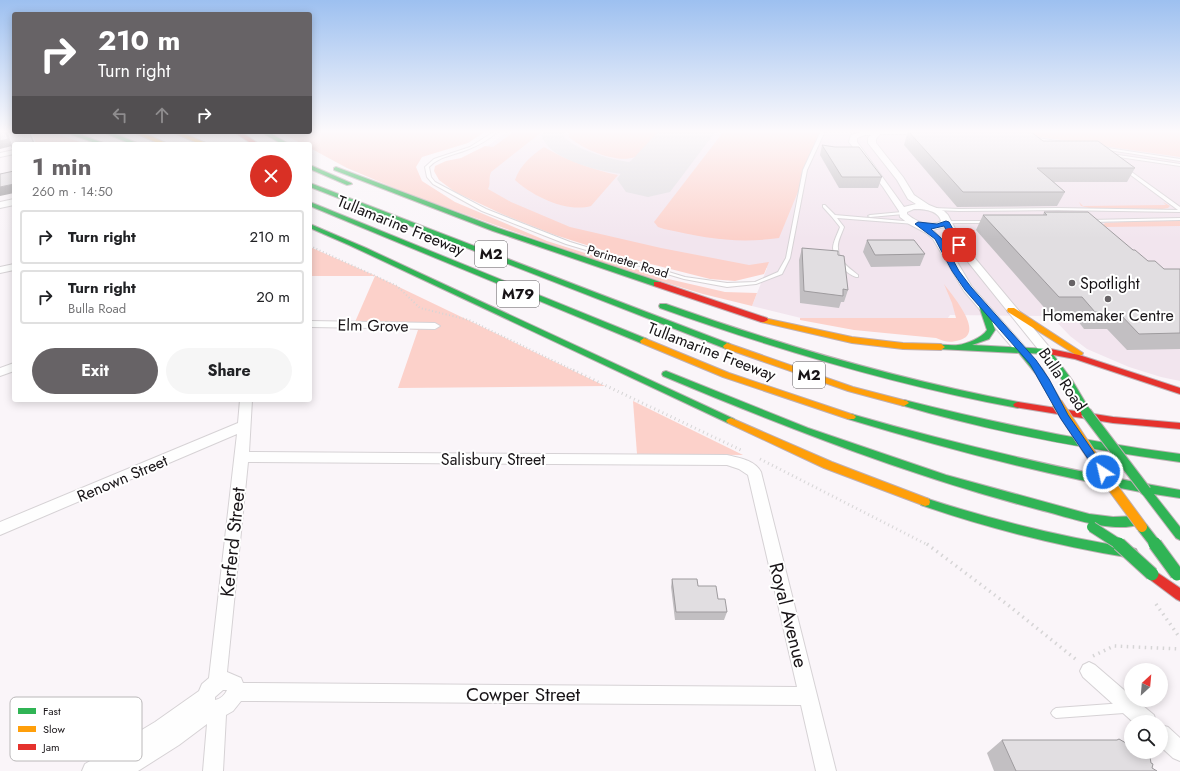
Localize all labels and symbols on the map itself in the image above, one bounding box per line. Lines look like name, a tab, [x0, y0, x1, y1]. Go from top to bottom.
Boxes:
street label: Tullamarine Freeway	[334, 189, 469, 262]
pin	[942, 228, 976, 262]
street label: Perimeter Road	[585, 240, 671, 283]
road number: M2	[475, 241, 507, 267]
place label: Spotlight	[1080, 272, 1140, 295]
marker: Spotlight	[1067, 278, 1077, 288]
road number: M79	[497, 281, 539, 307]
marker: Homemaker Centre	[1103, 294, 1113, 304]
place label: Homemaker Centre	[1042, 304, 1174, 327]
street label: Elm Grove	[337, 313, 409, 338]
street label: Tullamarine Freeway	[644, 316, 780, 387]
street label: Bulla Road	[1033, 343, 1092, 415]
road number: M2	[793, 362, 825, 388]
street label: Salisbury Street	[441, 448, 545, 471]
street label: Renown Street	[73, 449, 171, 508]
position arrow	[1082, 451, 1124, 493]
street label: Kerferd Street	[213, 485, 252, 598]
street label: Royal Avenue	[762, 560, 815, 671]
north arrow	[1124, 663, 1168, 707]
street label: Cowper Street	[466, 681, 581, 708]
legend	[10, 697, 142, 761]
text: Fast	[43, 703, 61, 719]
text: Slow	[43, 721, 65, 737]
text: Jam	[41, 739, 60, 755]

